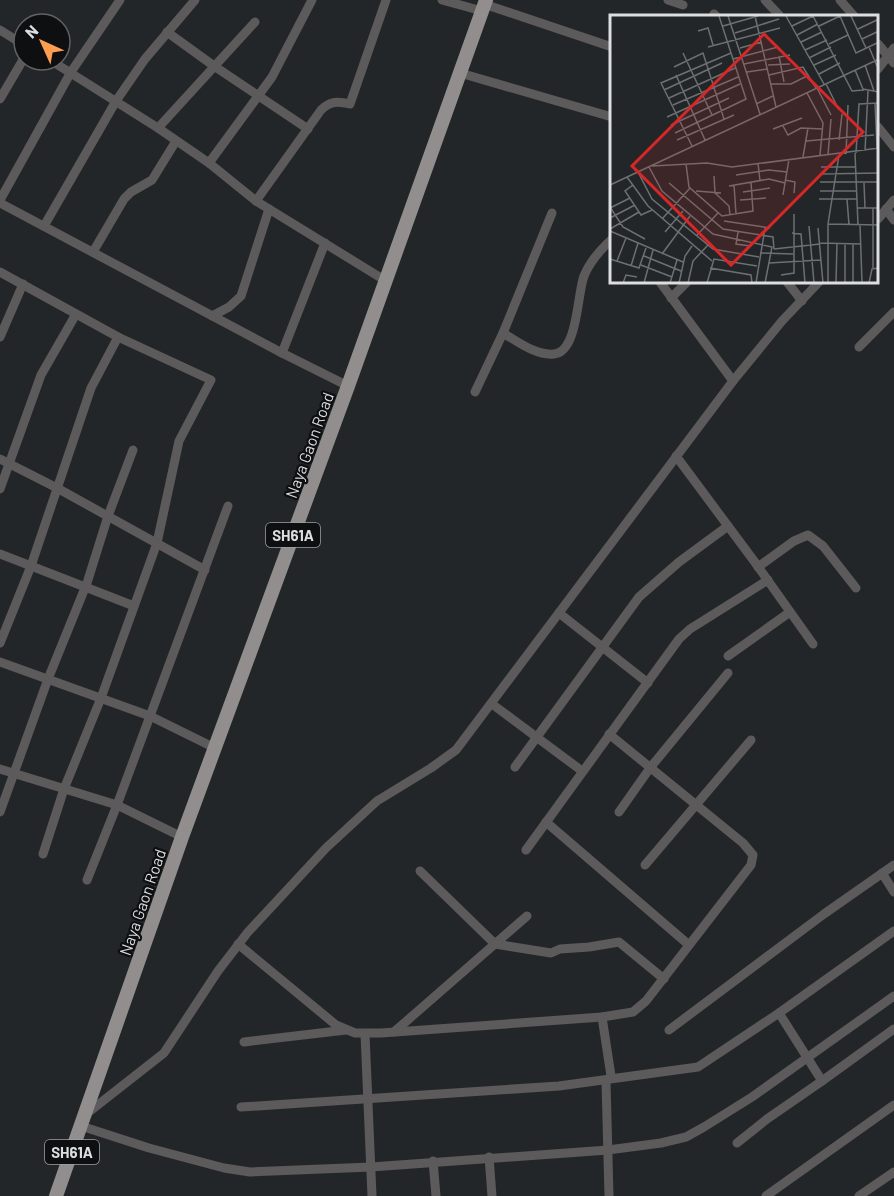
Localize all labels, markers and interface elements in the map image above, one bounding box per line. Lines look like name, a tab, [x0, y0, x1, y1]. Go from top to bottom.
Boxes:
north arrow	[12, 12, 72, 72]
inset map	[610, 15, 879, 284]
text: N	[21, 21, 42, 42]
street label: Naya Gaon Road	[281, 389, 337, 501]
road number: SH61A	[266, 523, 320, 547]
street label: Naya Gaon Road	[115, 846, 169, 958]
road number: SH61A	[45, 1140, 99, 1164]

